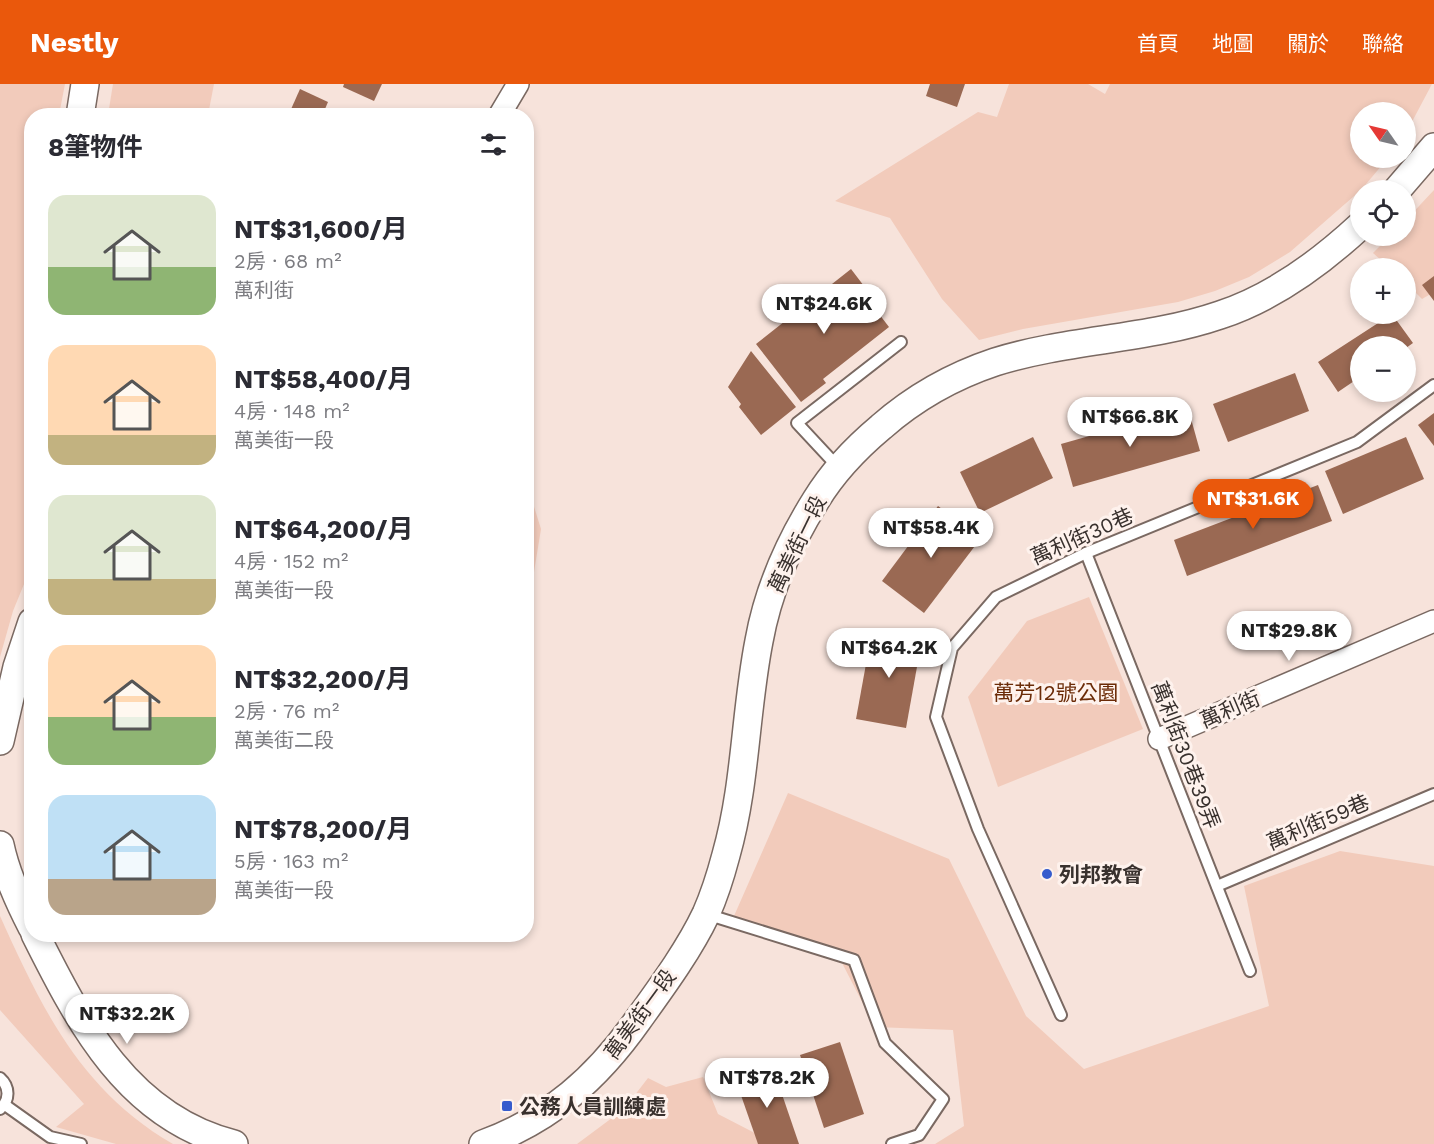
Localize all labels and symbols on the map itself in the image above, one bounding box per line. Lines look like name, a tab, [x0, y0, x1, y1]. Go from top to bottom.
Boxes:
north arrow	[1350, 102, 1416, 168]
pin: NT$24.6K	[762, 284, 886, 335]
pin: NT$66.8K	[1068, 397, 1192, 448]
pin: NT$31.6K	[1191, 479, 1315, 530]
street label: 萬美街一段	[763, 491, 831, 597]
street label: 萬利街30巷	[1027, 502, 1137, 570]
pin: NT$58.4K	[869, 508, 993, 559]
pin: NT$29.8K	[1227, 611, 1351, 662]
pin: NT$64.2K	[827, 628, 951, 679]
street label: 萬利街30巷39弄	[1146, 678, 1226, 832]
park label: 萬芳12號公園	[993, 680, 1119, 705]
street label: 萬利街	[1196, 685, 1264, 733]
street label: 萬利街59巷	[1263, 789, 1373, 855]
place label: 列邦教會	[1059, 862, 1143, 887]
marker: 列邦教會	[1040, 867, 1054, 881]
street label: 萬美街一段	[599, 964, 681, 1064]
pin: NT$32.2K	[65, 994, 189, 1045]
pin: NT$78.2K	[705, 1058, 829, 1109]
place label: 公務人員訓練處	[519, 1094, 666, 1119]
marker: 公務人員訓練處	[500, 1099, 514, 1113]

